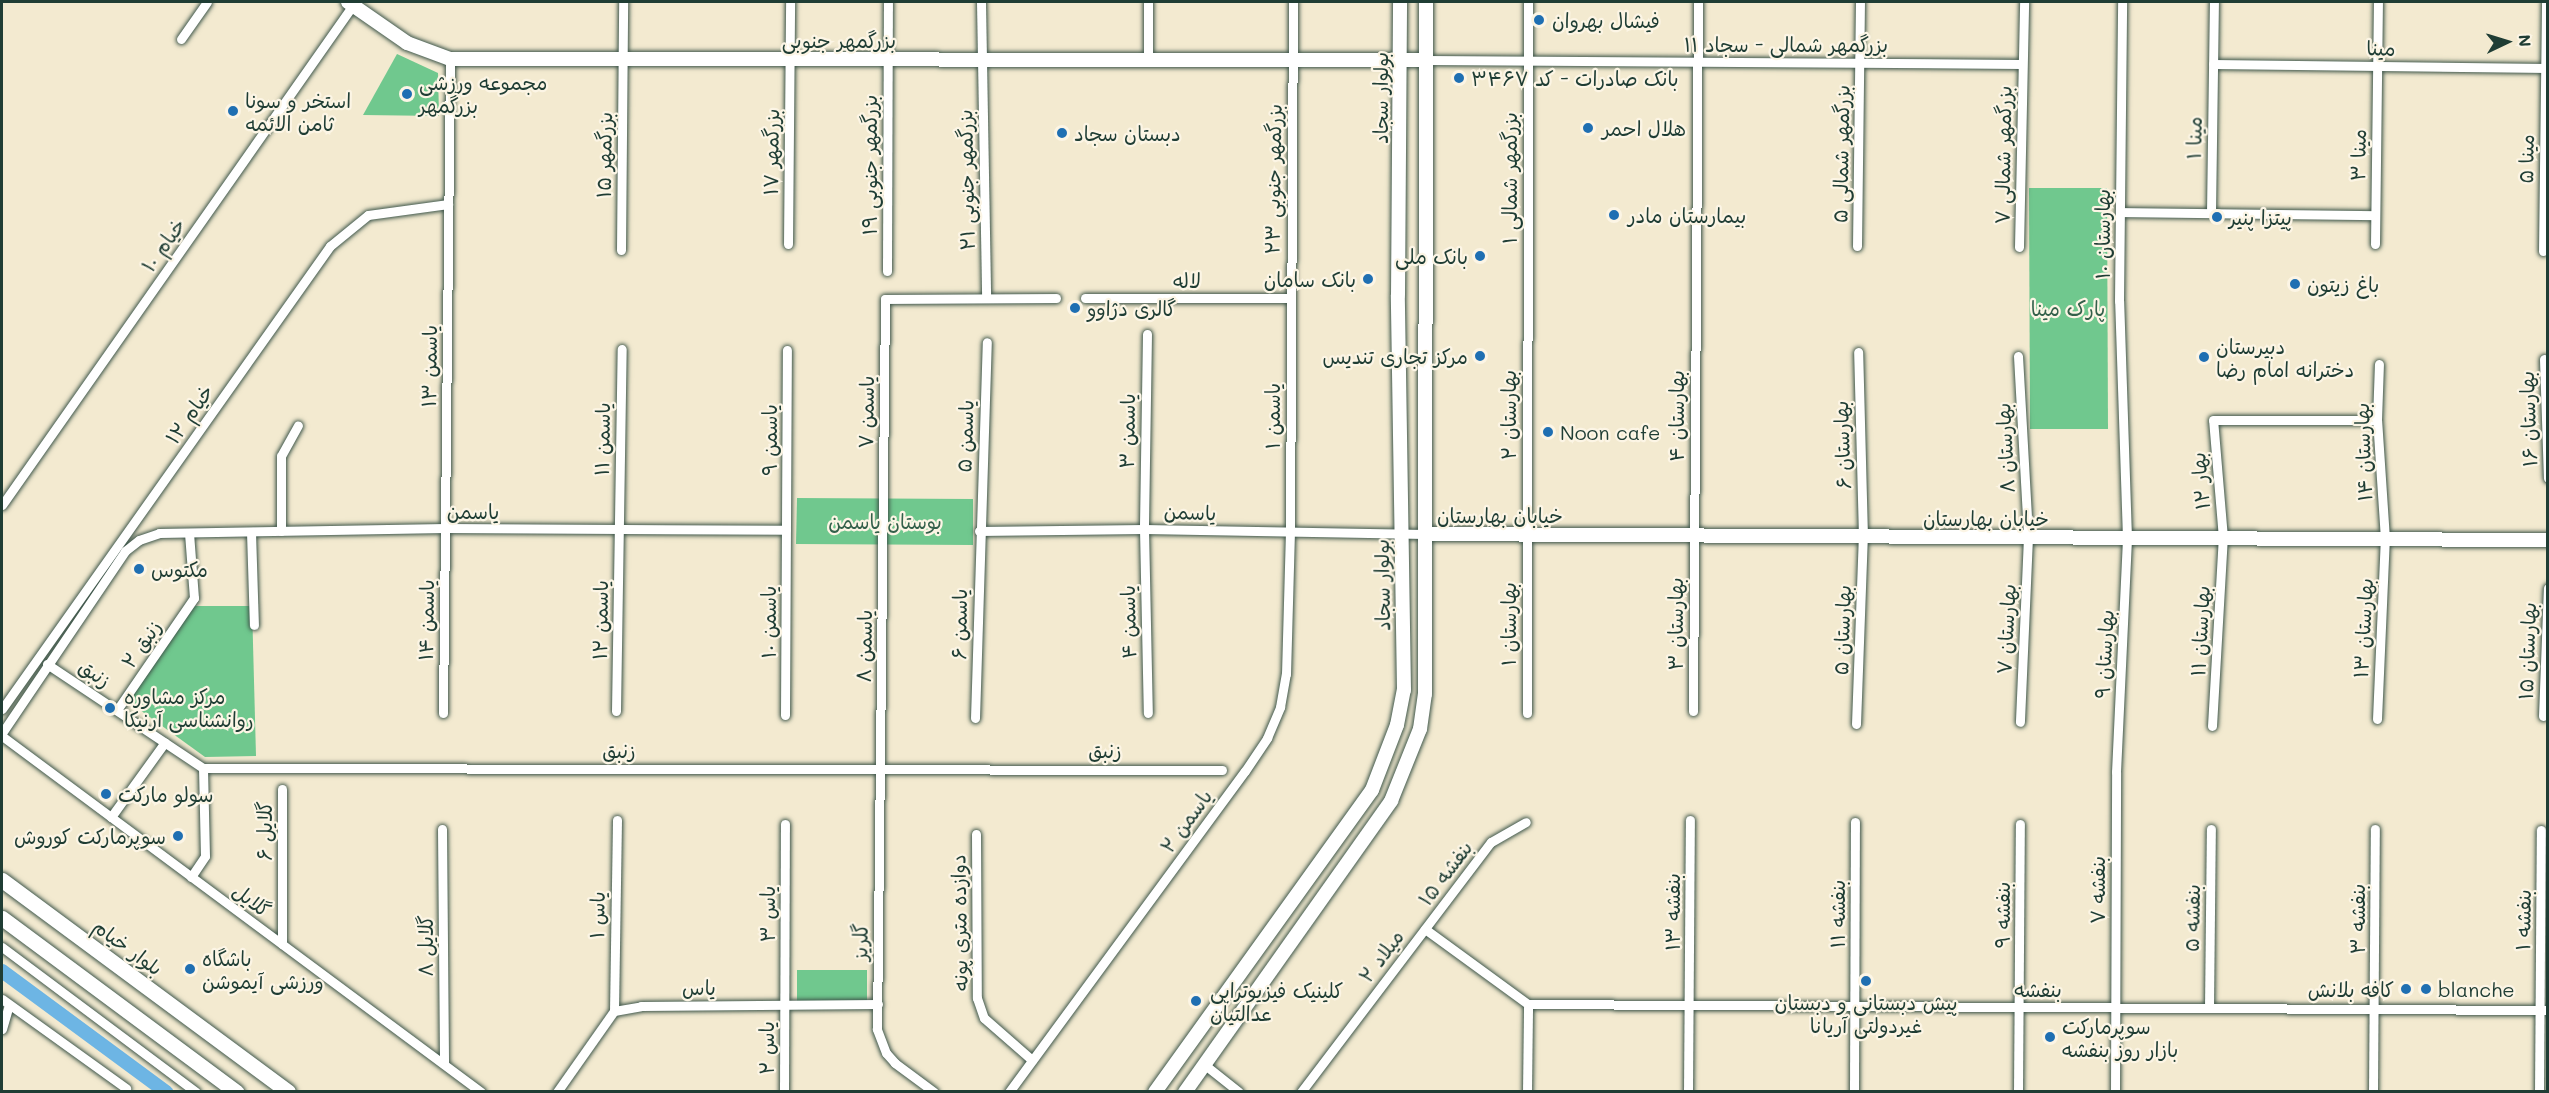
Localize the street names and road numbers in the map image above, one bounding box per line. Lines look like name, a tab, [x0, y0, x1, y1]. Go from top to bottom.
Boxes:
street label: بزرگمهر جنوبی	[782, 28, 896, 52]
street label: بزرگمهر شمالی - سجاد ۱۱	[1684, 32, 1888, 56]
street label: مینا	[2366, 36, 2396, 60]
street label: بولوار سجاد	[1368, 52, 1392, 144]
street label: بزرگمهر شمالی ۵	[1828, 85, 1854, 223]
street label: بزرگمهر شمالی ۷	[1990, 85, 2016, 225]
street label: بزرگمهر جنوبی ۱۹	[857, 95, 881, 235]
street label: بزرگمهر جنوبی ۲۳	[1260, 104, 1286, 254]
street label: بزرگمهر ۱۷	[758, 108, 784, 196]
street label: بزرگمهر جنوبی ۲۱	[953, 109, 979, 251]
street label: بزرگمهر ۱۵	[591, 112, 617, 198]
street label: بزرگمهر شمالی ۱	[1497, 112, 1521, 244]
street label: مینا ۱	[2182, 116, 2206, 160]
street label: مینا ۳	[2346, 129, 2370, 181]
street label: مینا ۵	[2514, 134, 2538, 184]
street label: بهارستان ۱۰	[2090, 189, 2114, 279]
street label: خیام ۱۰	[136, 214, 190, 276]
street label: لاله	[1173, 268, 1201, 292]
street label: یاسمن ۱۳	[416, 324, 442, 408]
street label: بهارستان ۲	[1496, 370, 1520, 460]
street label: بهارستان ۴	[1664, 370, 1688, 462]
street label: بهارستان ۱۶	[2514, 371, 2542, 467]
street label: یاسمن ۷	[853, 375, 879, 449]
street label: خیام ۱۲	[160, 380, 218, 448]
street label: یاسمن ۱	[1260, 383, 1284, 449]
street label: یاسمن ۳	[1114, 393, 1140, 469]
street label: یاسمن ۵	[952, 399, 978, 473]
street label: بهارستان ۶	[1828, 400, 1856, 490]
street label: یاسمن ۱۱	[589, 402, 615, 476]
street label: بهارستان ۸	[1991, 402, 2019, 494]
street label: بهارستان ۱۴	[2349, 402, 2377, 502]
street label: یاسمن ۹	[757, 404, 781, 476]
street label: بهار ۱۲	[2186, 451, 2214, 511]
street label: یاسمن	[447, 499, 499, 523]
street label: یاسمن	[1163, 499, 1217, 525]
street label: خیابان بهارستان	[1437, 503, 1563, 527]
street label: خیابان بهارستان	[1923, 506, 2049, 530]
street label: بولوار سجاد	[1369, 539, 1395, 631]
street label: بهارستان ۱۳	[2348, 577, 2378, 679]
street label: بهارستان ۳	[1663, 578, 1687, 670]
street label: یاسمن ۱۴	[413, 579, 439, 661]
street label: یاسمن ۱۲	[587, 580, 613, 660]
street label: بهارستان ۱	[1496, 582, 1520, 666]
street label: بهارستان ۷	[1992, 583, 2020, 675]
street label: بهارستان ۵	[1828, 584, 1856, 676]
street label: یاسمن ۴	[1115, 585, 1141, 659]
street label: بهارستان ۱۱	[2186, 585, 2214, 677]
street label: یاسمن ۱۰	[756, 586, 780, 658]
street label: یاسمن ۶	[946, 588, 972, 660]
street label: بهارستان ۱۵	[2513, 602, 2541, 700]
street label: یاسمن ۸	[851, 609, 877, 683]
street label: بهارستان ۹	[2090, 609, 2118, 699]
street label: زنبق ۲	[116, 615, 166, 673]
street label: زنبق	[74, 654, 116, 692]
street label: زنبق	[602, 738, 636, 762]
street label: زنبق	[1088, 738, 1122, 762]
street label: یاسمن ۲	[1155, 785, 1217, 857]
street label: گلایل ۶	[252, 801, 276, 861]
street label: بنفشه ۱۵	[1413, 836, 1477, 910]
street label: دوازده متری پونه	[946, 854, 972, 992]
street label: بنفشه ۷	[2085, 856, 2109, 924]
street label: بنفشه ۱۳	[1660, 873, 1684, 951]
street label: گلایل	[228, 878, 276, 922]
street label: بنفشه ۱۱	[1825, 880, 1849, 948]
street label: بنفشه ۹	[1990, 882, 2014, 948]
street label: بنفشه ۵	[2179, 884, 2205, 952]
street label: بنفشه ۳	[2345, 884, 2369, 954]
street label: یاس ۳	[755, 886, 779, 942]
street label: بنفشه ۱	[2510, 889, 2536, 951]
street label: یاس ۱	[585, 891, 609, 939]
street label: بلوار خیام	[89, 914, 167, 980]
street label: گلایل ۸	[413, 915, 437, 977]
street label: گلریز	[848, 923, 872, 961]
street label: میلاد ۲	[1353, 925, 1409, 987]
street label: یاس	[682, 975, 716, 999]
street label: بنفشه	[2014, 977, 2062, 1001]
street label: یاس ۲	[754, 1021, 778, 1075]

